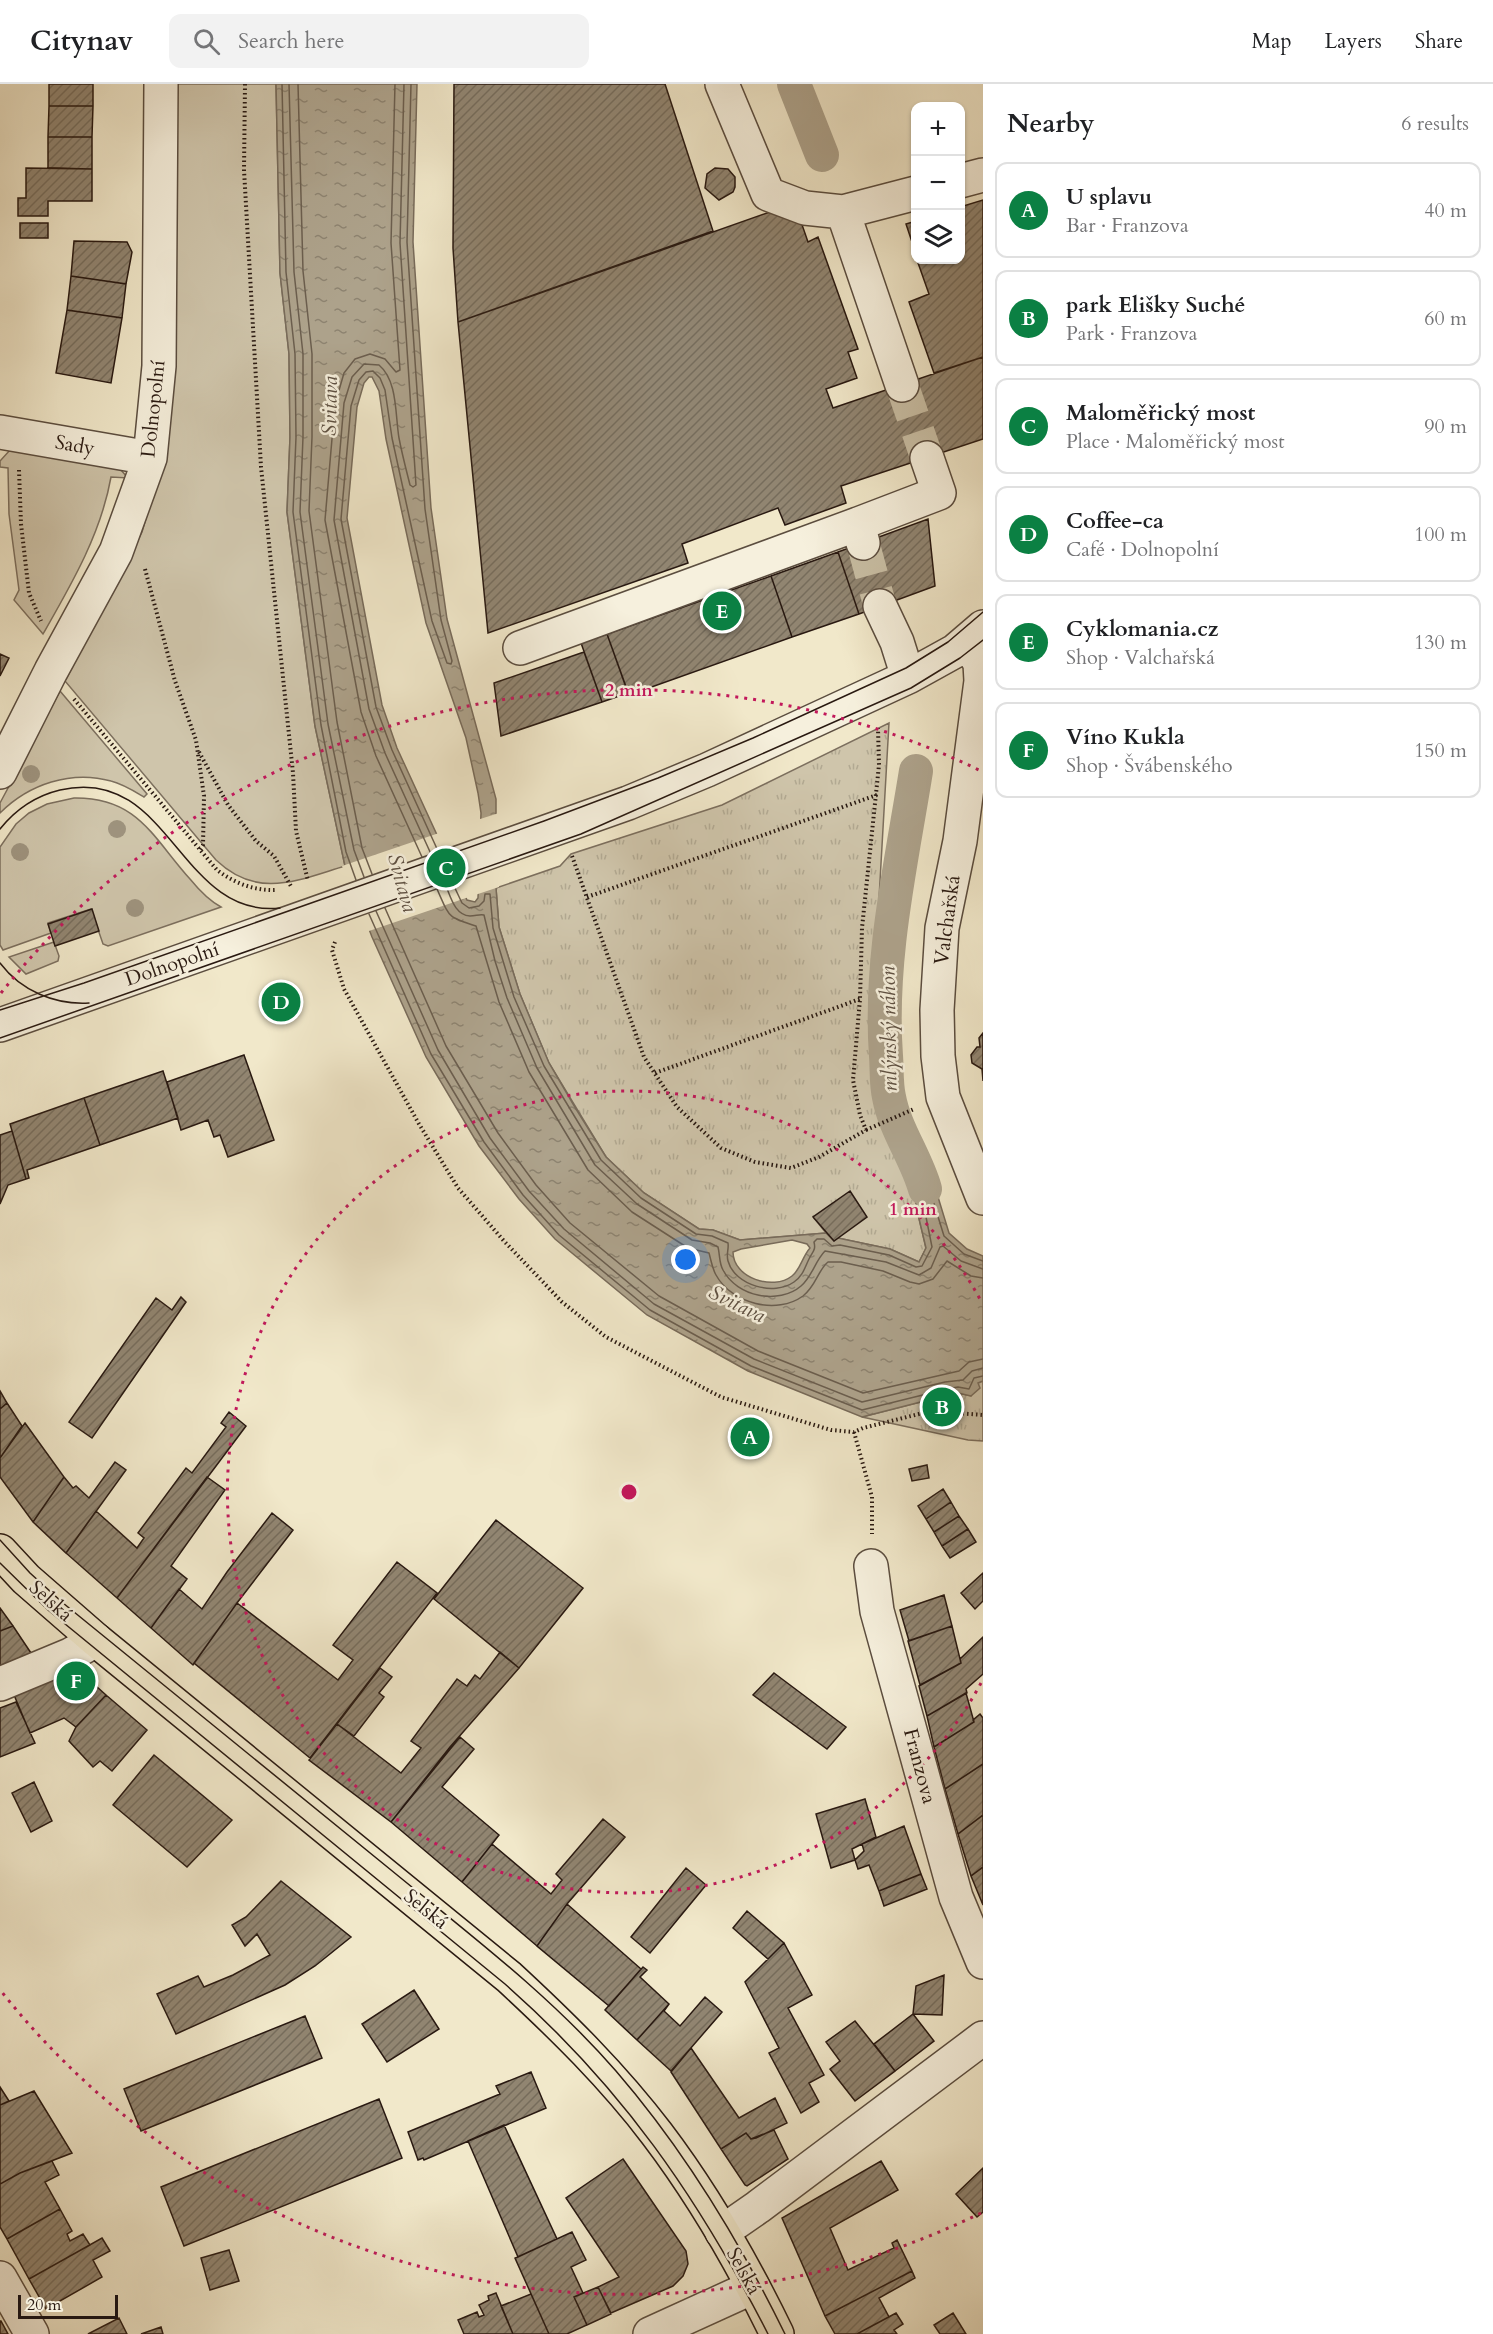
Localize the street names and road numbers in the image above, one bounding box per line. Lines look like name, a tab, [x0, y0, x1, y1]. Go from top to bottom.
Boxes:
street label: Dolnopolní	[134, 359, 172, 459]
street label: Sady	[53, 428, 97, 462]
street label: Valchařská	[927, 873, 967, 967]
street label: Dolnopolní	[121, 935, 223, 993]
street label: Selská	[23, 1574, 79, 1628]
street label: Franzova	[897, 1725, 943, 1807]
street label: Selská	[398, 1883, 454, 1936]
street label: Selská	[720, 2242, 768, 2300]

